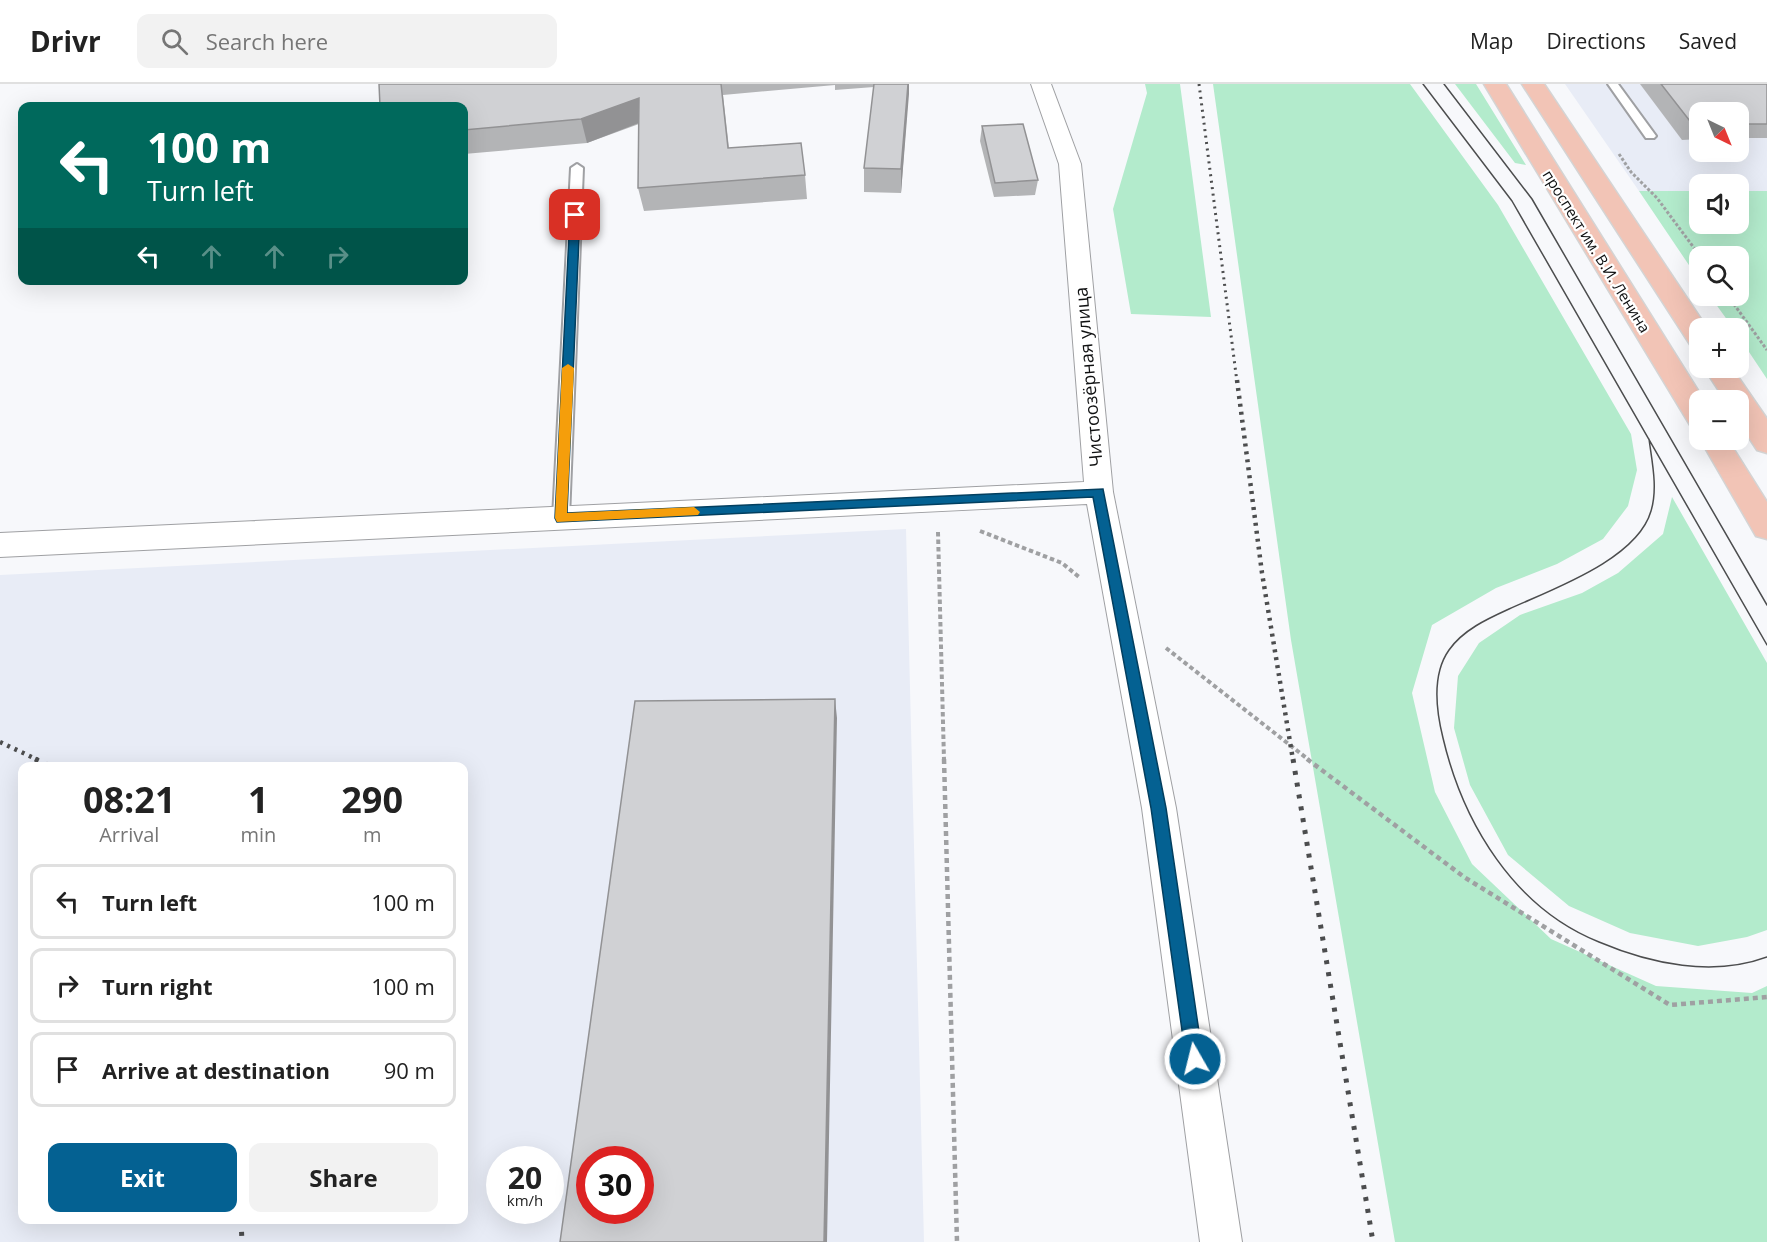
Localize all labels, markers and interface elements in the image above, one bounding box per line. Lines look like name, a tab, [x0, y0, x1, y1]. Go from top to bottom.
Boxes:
search box	[137, 14, 557, 68]
text: Drivr	[30, 22, 101, 60]
icon: search	[158, 25, 191, 58]
text: Search here	[206, 26, 328, 56]
text: Map	[1470, 27, 1513, 55]
text: Directions	[1546, 27, 1646, 55]
text: Saved	[1679, 27, 1737, 55]
north arrow	[1689, 102, 1749, 162]
map controls	[1689, 102, 1749, 450]
text: 100 m	[147, 118, 271, 175]
icon: left	[48, 126, 126, 204]
street label: проспект им. В.И. Ленина	[1539, 166, 1655, 336]
text: Turn left	[147, 172, 254, 209]
button: sound	[1689, 174, 1749, 234]
pin	[549, 189, 600, 240]
icon: arrive	[558, 198, 591, 231]
icon: left	[132, 240, 165, 273]
icon: ahead	[195, 240, 228, 273]
icon: ahead	[258, 240, 291, 273]
icon: right	[321, 240, 354, 273]
button: search	[1689, 246, 1749, 306]
street label: Чистоозёрная улица	[1068, 286, 1108, 468]
button: +	[1689, 318, 1749, 378]
button: −	[1689, 390, 1749, 450]
text: 08:21	[83, 775, 176, 824]
text: 1	[248, 775, 269, 824]
text: 290	[341, 775, 403, 824]
text: Arrival	[99, 821, 159, 848]
text: min	[240, 821, 276, 848]
text: m	[363, 821, 381, 848]
icon: left	[51, 885, 84, 918]
text: Turn left	[102, 887, 197, 917]
text: 100 m	[371, 887, 435, 917]
icon: right	[51, 969, 84, 1002]
text: Turn right	[102, 971, 213, 1001]
text: 100 m	[371, 971, 435, 1001]
position arrow	[1163, 1027, 1227, 1091]
icon: arrive	[51, 1053, 84, 1086]
text: Arrive at destination	[102, 1055, 330, 1085]
text: 90 m	[384, 1055, 435, 1085]
button: Exit	[48, 1143, 237, 1212]
button: Share	[249, 1143, 438, 1212]
speed limit sign: 30	[576, 1146, 654, 1224]
text: 20	[508, 1157, 542, 1198]
text: km/h	[507, 1190, 543, 1210]

